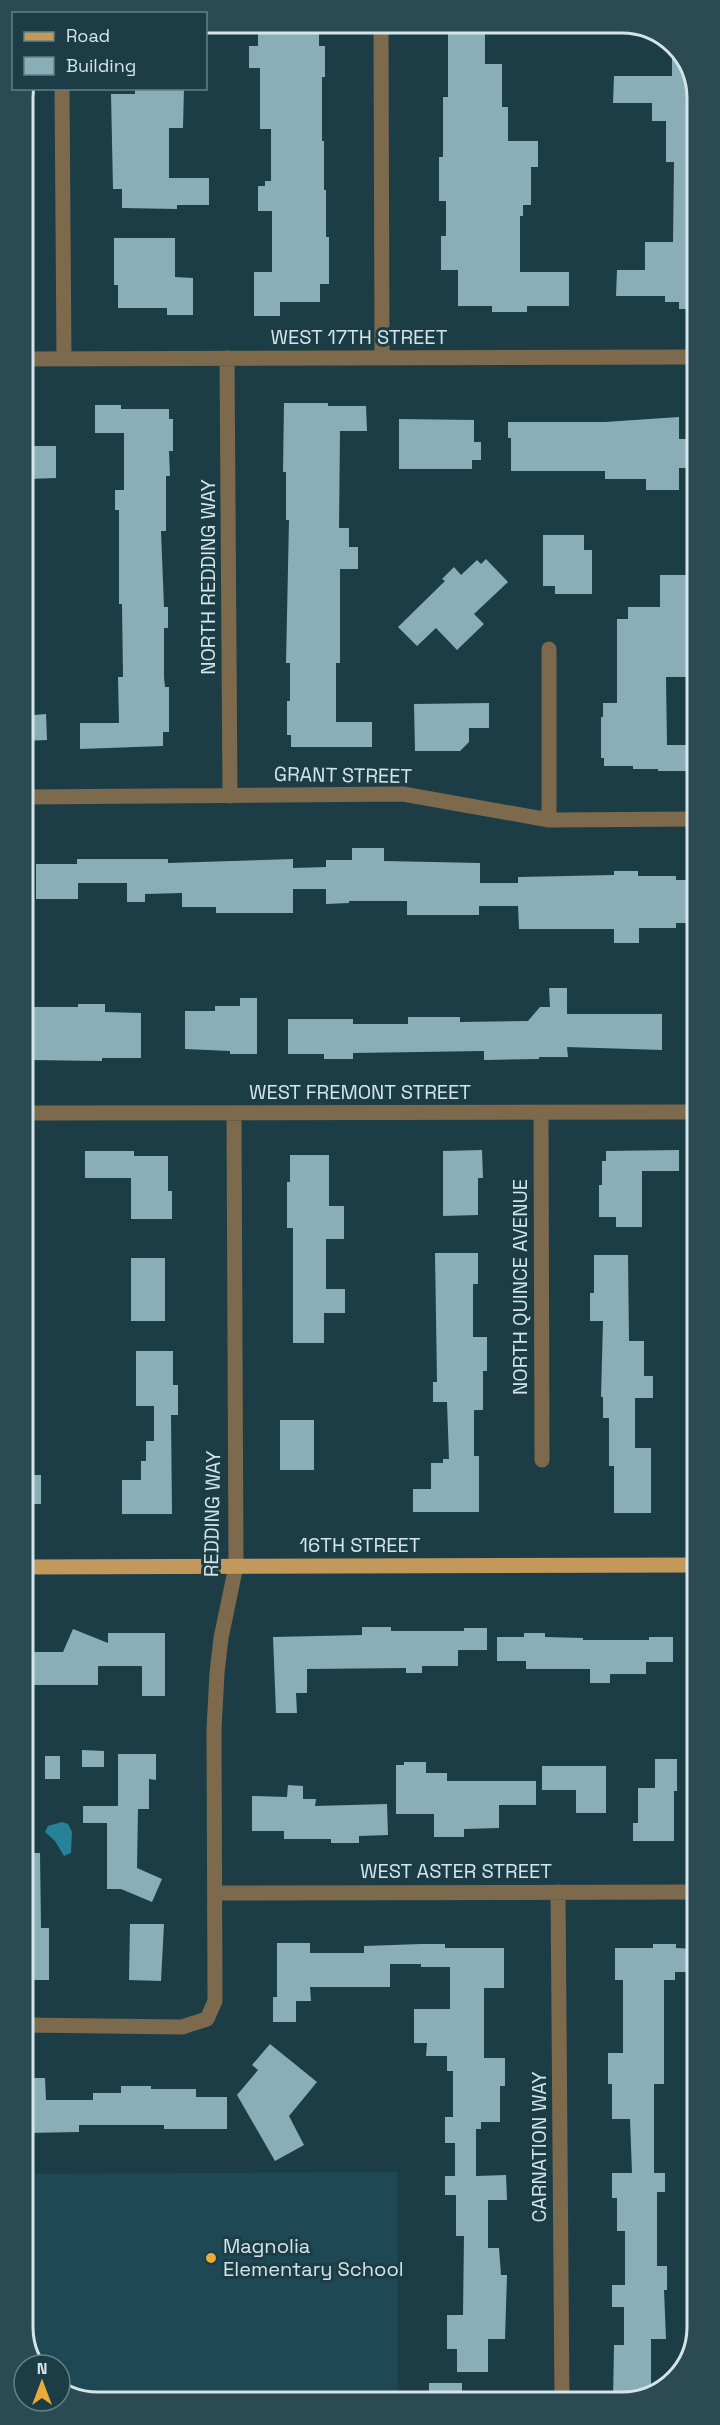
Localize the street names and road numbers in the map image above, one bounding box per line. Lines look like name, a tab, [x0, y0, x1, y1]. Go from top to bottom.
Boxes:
street label: WEST 17TH STREET	[271, 324, 448, 350]
street label: NORTH REDDING WAY	[195, 479, 221, 675]
street label: GRANT STREET	[274, 761, 413, 789]
street label: WEST FREMONT STREET	[249, 1079, 471, 1105]
street label: NORTH QUINCE AVENUE	[507, 1179, 533, 1395]
street label: REDDING WAY	[198, 1451, 226, 1577]
street label: 16TH STREET	[300, 1532, 421, 1558]
street label: WEST ASTER STREET	[360, 1858, 552, 1884]
street label: CARNATION WAY	[526, 2072, 552, 2222]

